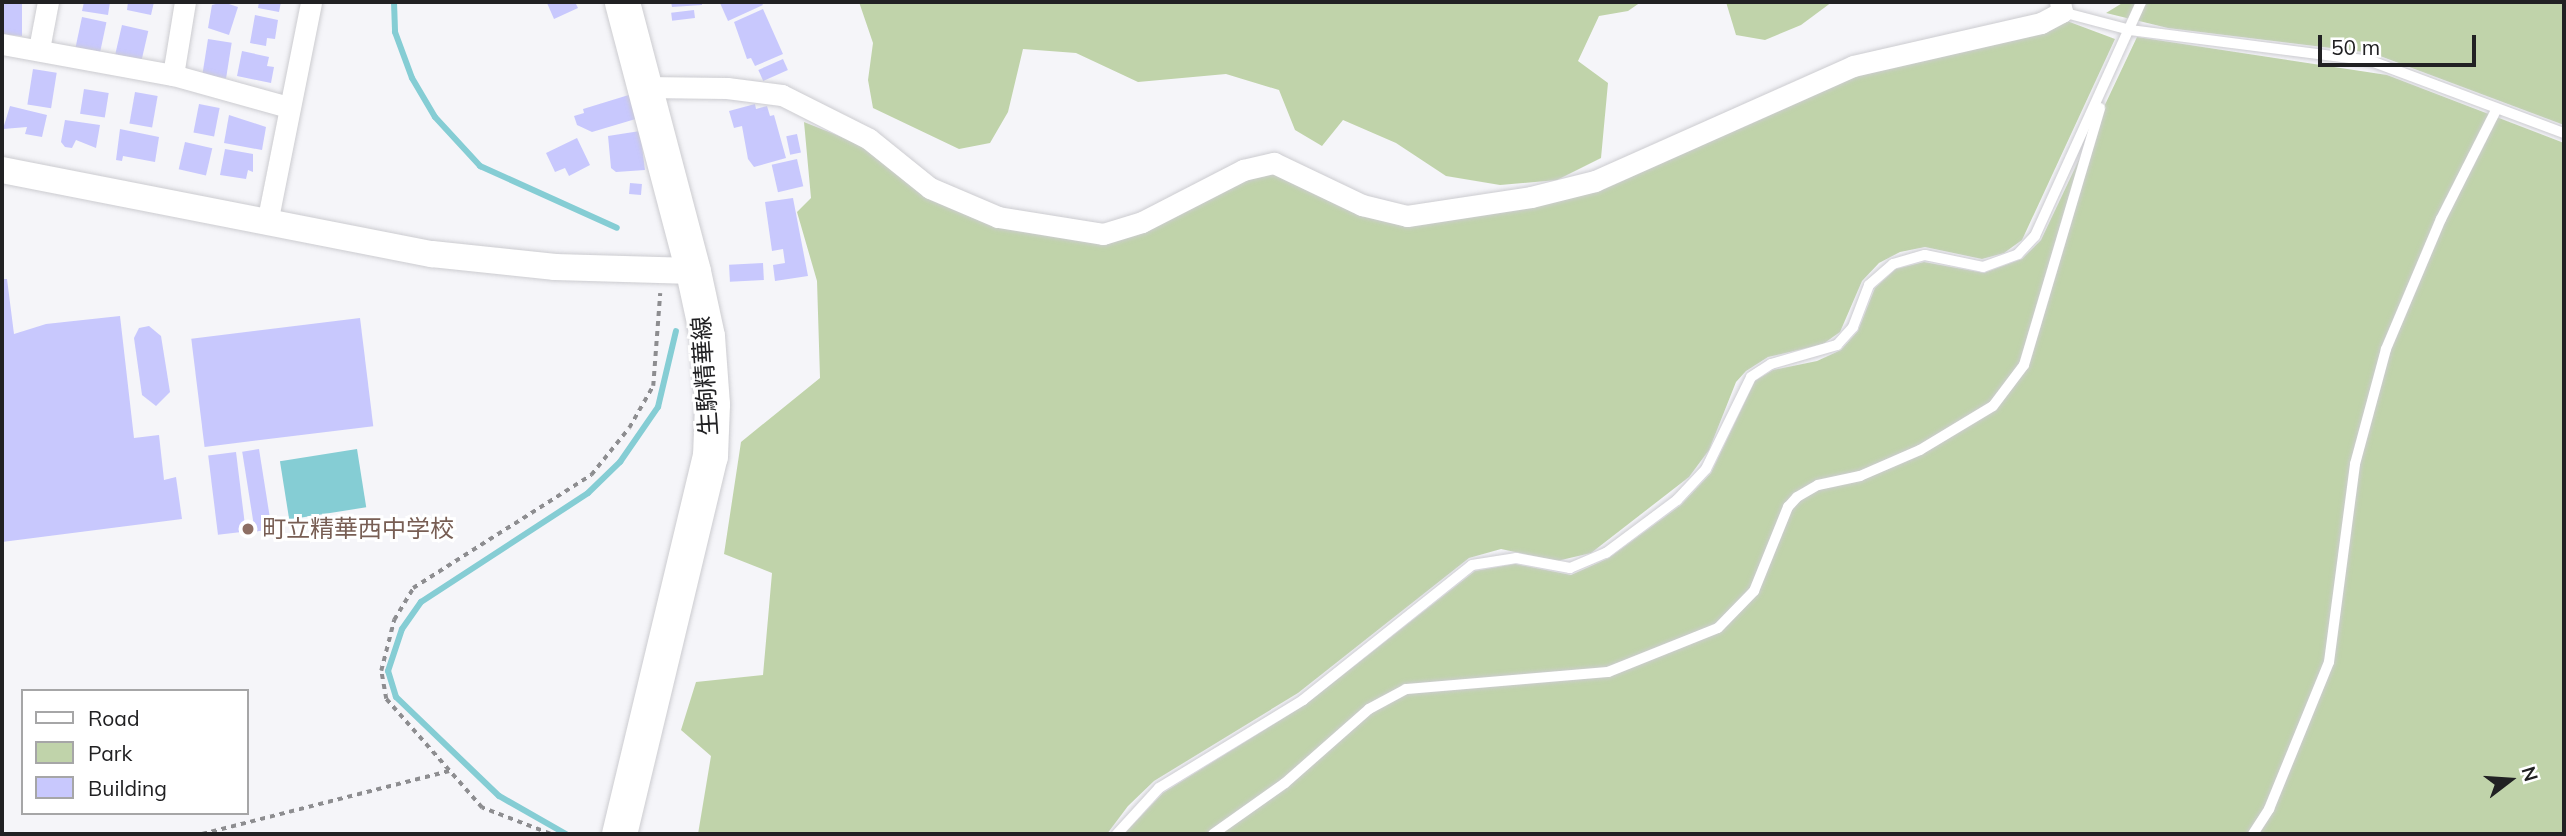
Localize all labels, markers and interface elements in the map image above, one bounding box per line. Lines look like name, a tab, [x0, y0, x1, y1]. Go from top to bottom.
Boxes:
scale bar	[2321, 21, 2478, 65]
text: 50 m	[2331, 34, 2380, 60]
street label: 生駒精華線	[686, 315, 724, 437]
place label: 町立精華西中学校	[262, 515, 454, 543]
marker: 町立精華西中学校	[240, 521, 256, 537]
legend	[21, 689, 248, 815]
text: Road	[88, 705, 139, 731]
text: Park	[88, 740, 132, 766]
north arrow	[2475, 745, 2545, 815]
text: N	[2517, 763, 2544, 784]
text: Building	[88, 775, 167, 801]

